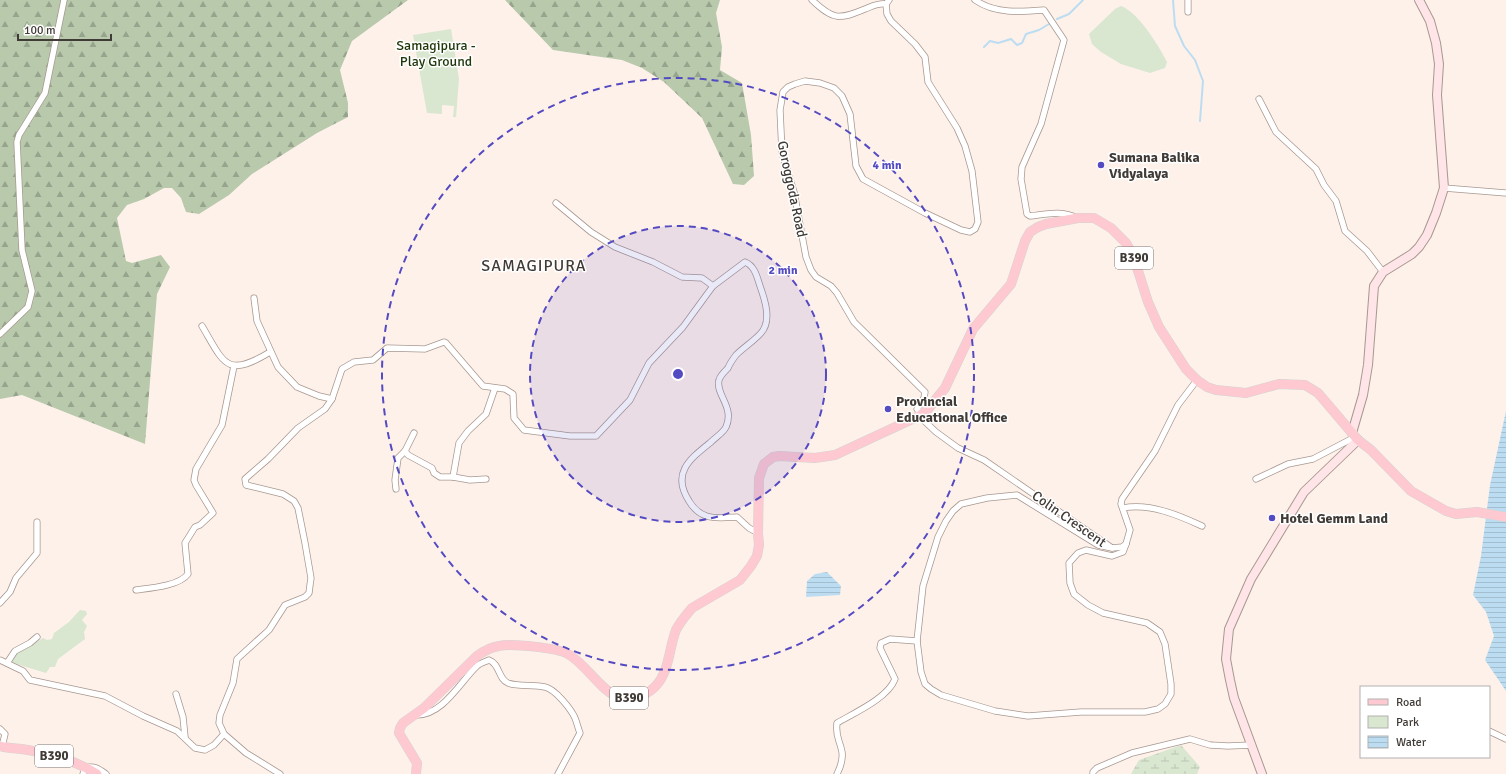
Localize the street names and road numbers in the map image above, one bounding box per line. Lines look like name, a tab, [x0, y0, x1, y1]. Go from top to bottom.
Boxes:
street label: Goroggoda Road	[773, 139, 811, 239]
road number: B390	[1115, 247, 1153, 269]
street label: Colin Crescent	[1029, 487, 1109, 551]
road number: B390	[610, 687, 648, 709]
road number: B390	[35, 745, 73, 767]

